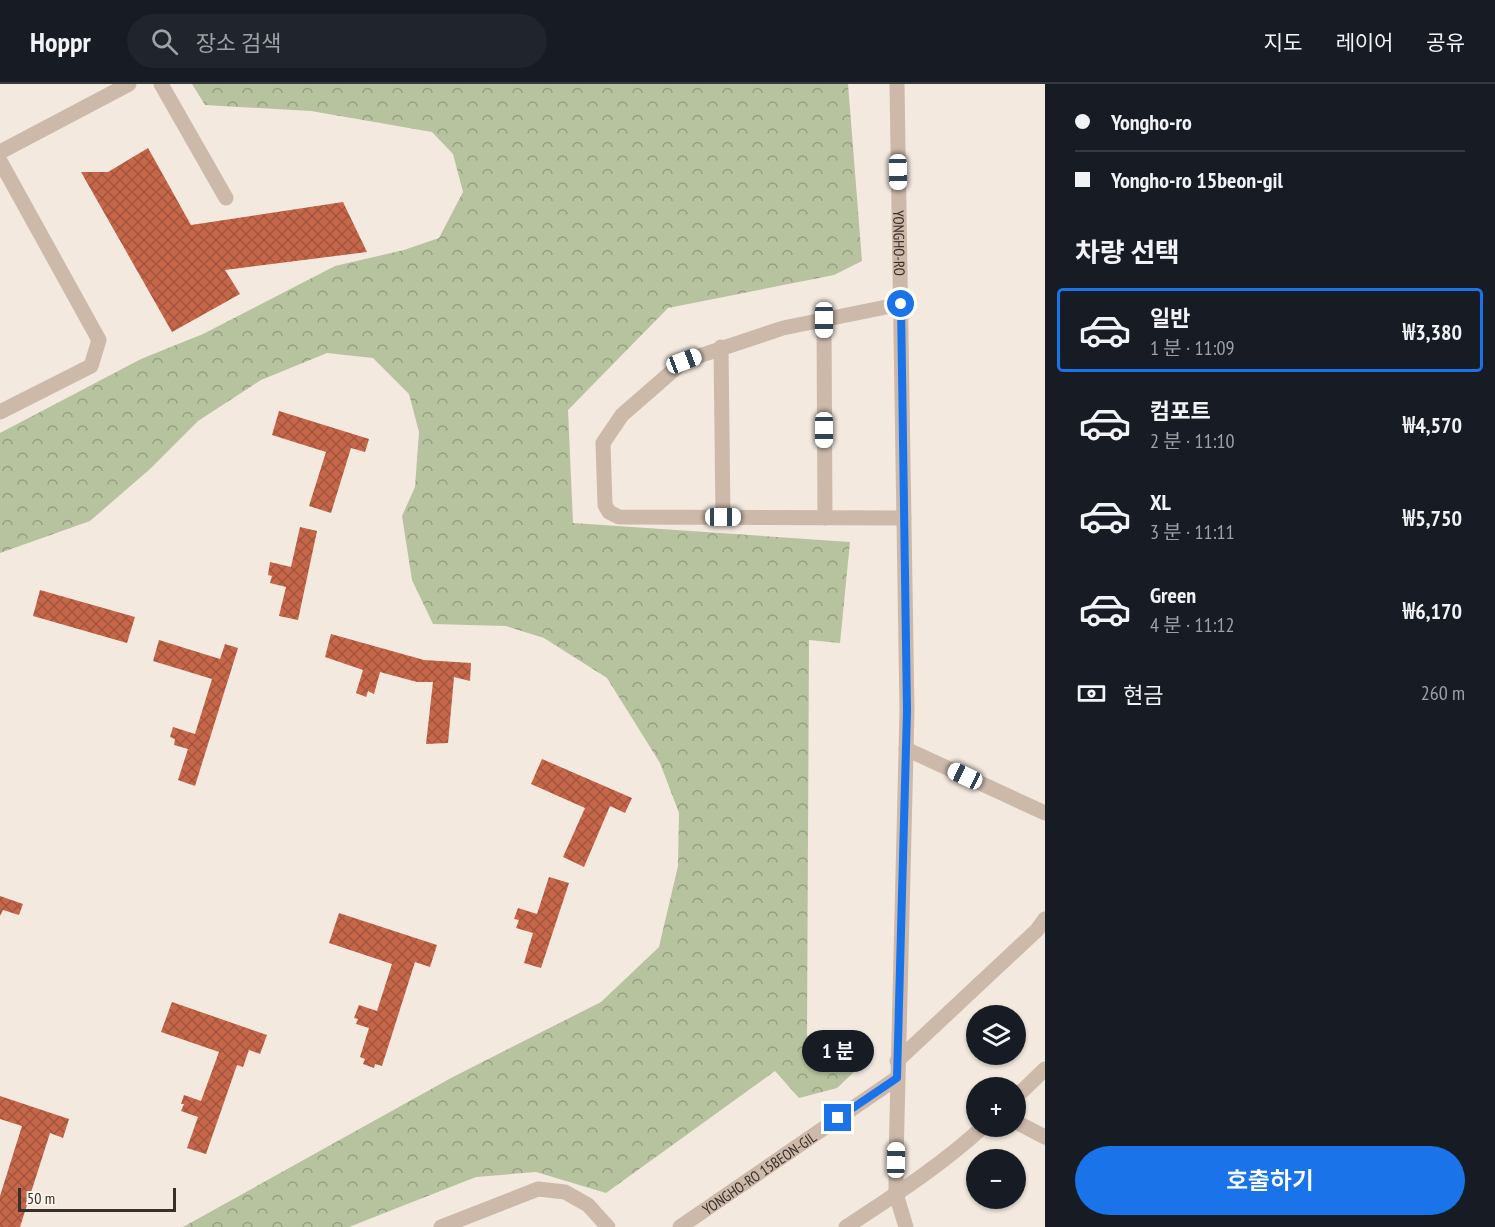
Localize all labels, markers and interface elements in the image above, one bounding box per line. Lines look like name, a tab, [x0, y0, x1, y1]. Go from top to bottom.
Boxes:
search box	[127, 14, 547, 68]
text: Hoppr	[30, 23, 91, 60]
icon: search	[148, 25, 181, 58]
text: 장소 검색	[196, 29, 281, 57]
text: 지도	[1264, 29, 1302, 56]
text: 레이어	[1335, 29, 1393, 56]
text: 공유	[1426, 29, 1465, 56]
text: Yongho-ro	[1111, 108, 1192, 136]
car	[889, 154, 907, 190]
text: Yongho-ro 15beon-gil	[1111, 166, 1283, 194]
street label: YONGHO-RO	[890, 210, 910, 276]
text: 차량 선택	[1075, 235, 1180, 269]
route start	[887, 290, 914, 317]
car	[815, 302, 833, 338]
icon: car	[1078, 303, 1132, 357]
text: 일반	[1150, 304, 1190, 332]
text: ₩3,380	[1402, 318, 1462, 346]
text: 1 분 · 11:09	[1150, 335, 1235, 361]
car	[664, 346, 704, 376]
icon: car	[1078, 396, 1132, 450]
text: 컴포트	[1150, 397, 1211, 425]
text: ₩4,570	[1402, 411, 1462, 439]
car	[815, 412, 833, 448]
text: 2 분 · 11:10	[1150, 428, 1235, 454]
text: XL	[1150, 488, 1171, 516]
icon: car	[1078, 489, 1132, 543]
text: ₩5,750	[1402, 504, 1462, 532]
car	[705, 508, 741, 526]
text: 3 분 · 11:11	[1150, 519, 1235, 545]
text: Green	[1150, 581, 1196, 609]
icon: car	[1078, 582, 1132, 636]
text: ₩6,170	[1402, 597, 1462, 625]
text: 4 분 · 11:12	[1150, 612, 1235, 638]
icon: cash	[1075, 677, 1108, 710]
text: 260 m	[1421, 680, 1465, 706]
text: 현금	[1123, 681, 1163, 709]
car	[945, 760, 985, 792]
map controls	[966, 1005, 1026, 1209]
button: layers	[966, 1005, 1026, 1065]
callout: 1 분	[802, 1031, 874, 1073]
text: 1 분	[822, 1038, 854, 1064]
button: +	[966, 1077, 1026, 1137]
route end	[824, 1104, 851, 1131]
street label: YONGHO-RO 15BEON-GIL	[699, 1127, 820, 1218]
car	[887, 1142, 905, 1178]
button: 호출하기	[1075, 1146, 1465, 1215]
button: −	[966, 1149, 1026, 1209]
scale bar	[18, 1185, 176, 1212]
text: 50 m	[27, 1188, 55, 1208]

